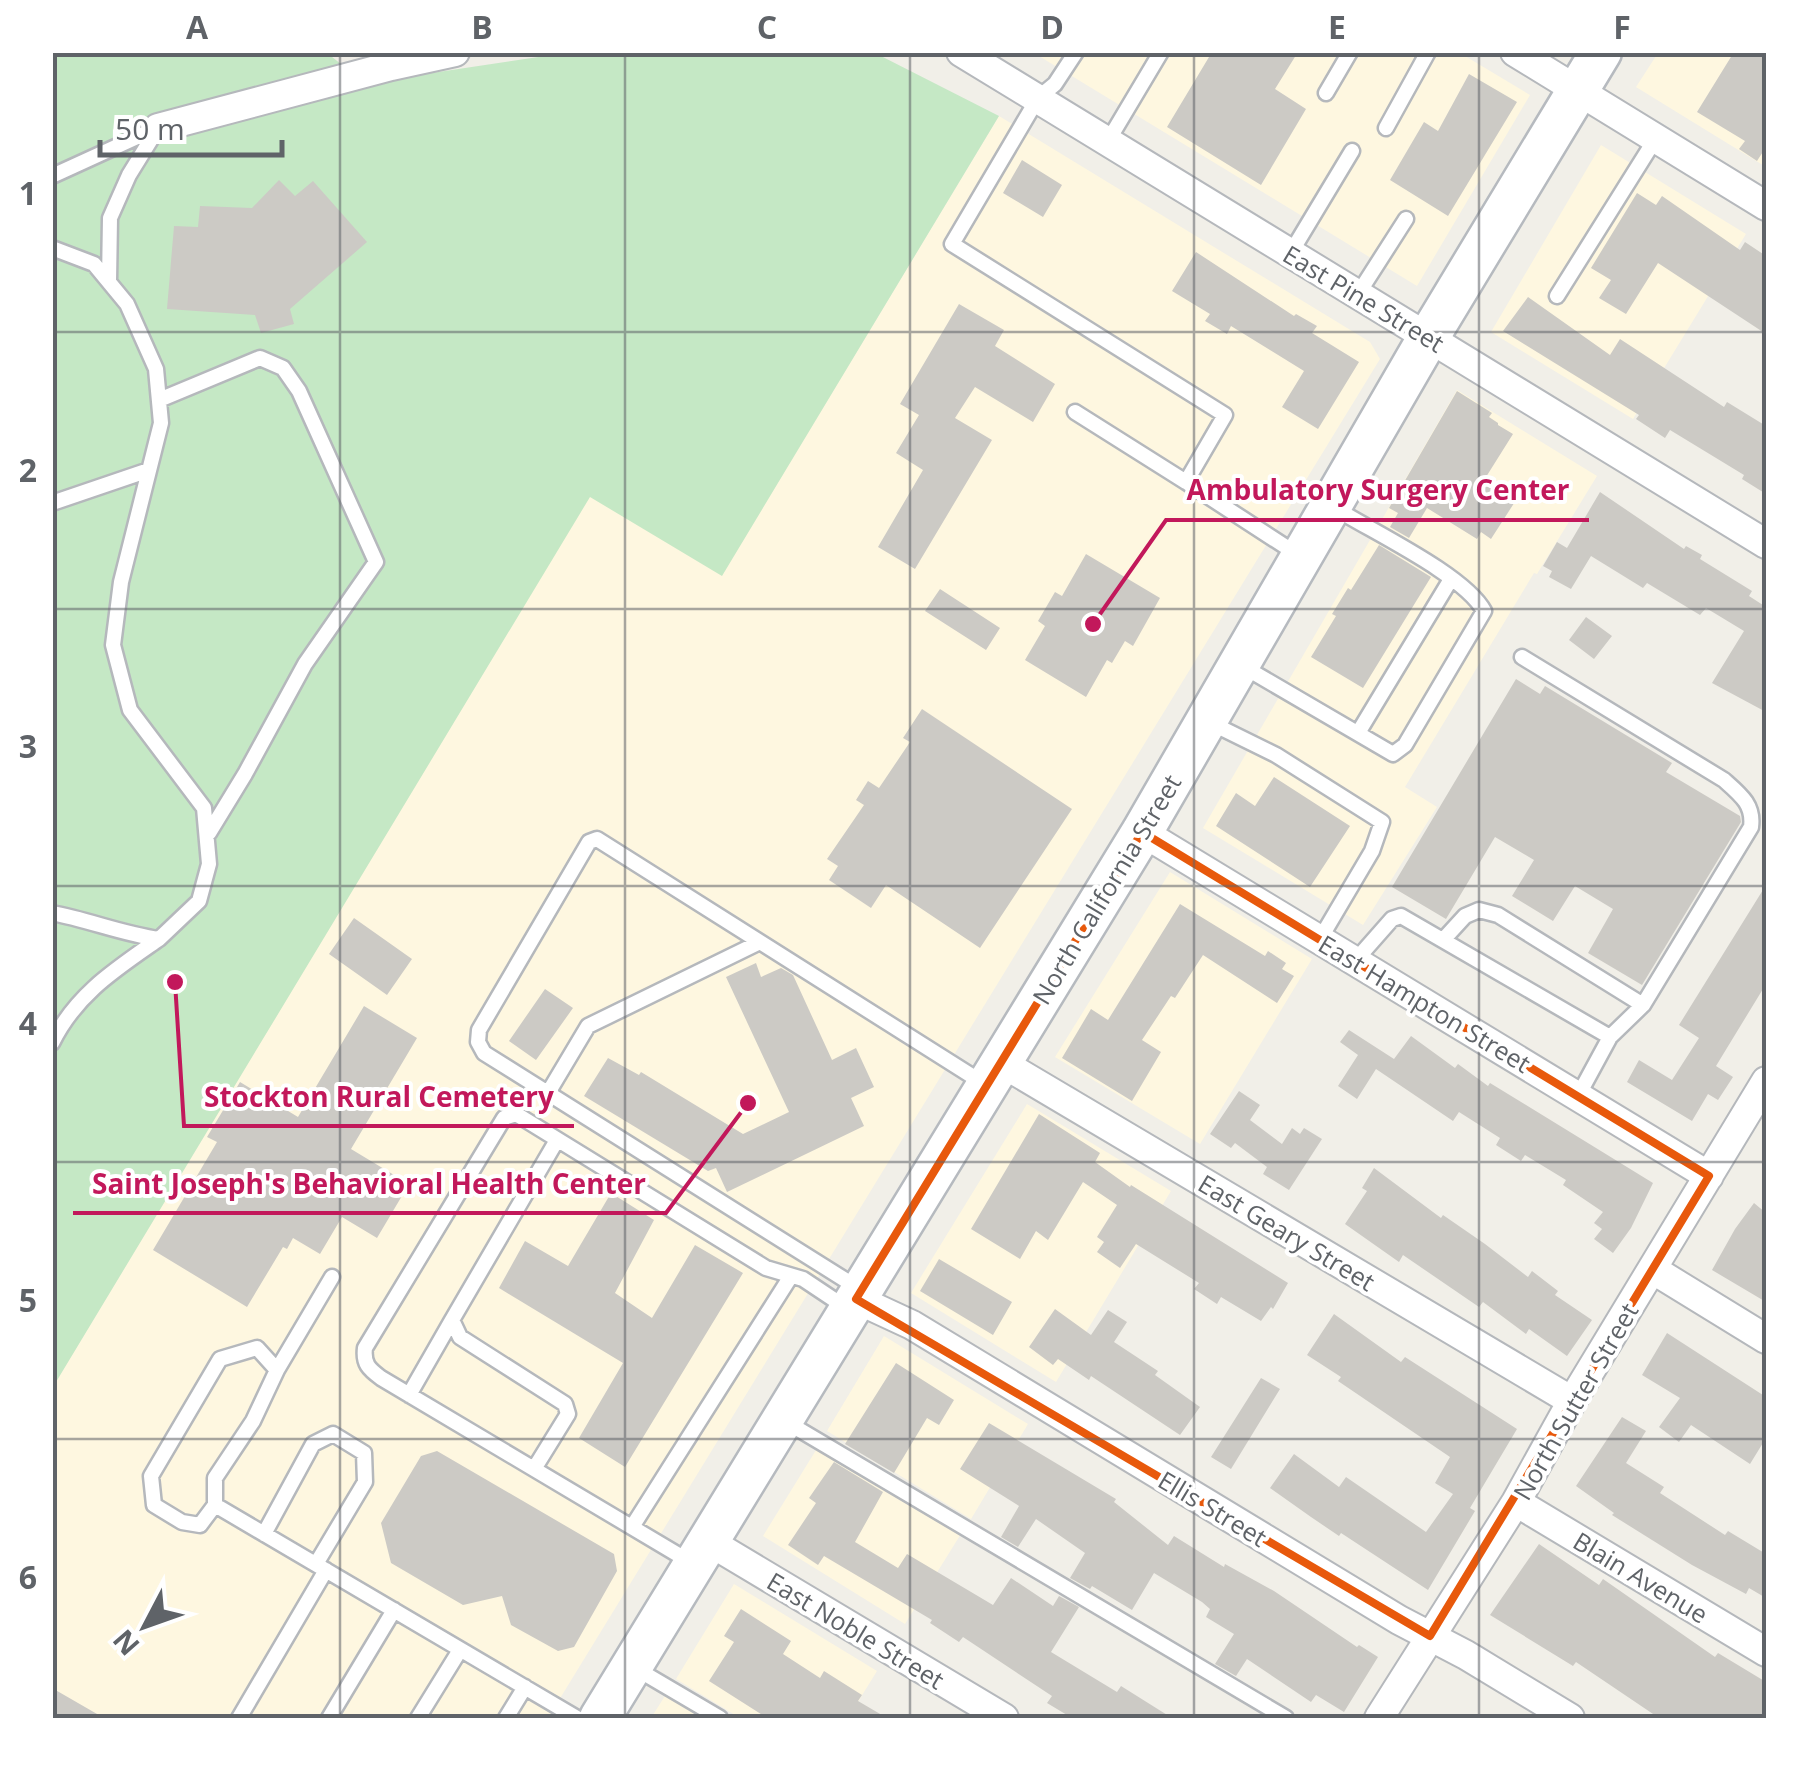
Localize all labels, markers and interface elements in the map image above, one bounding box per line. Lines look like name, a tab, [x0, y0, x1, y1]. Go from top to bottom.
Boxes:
text: A	[186, 5, 209, 48]
text: B	[471, 5, 493, 48]
text: C	[757, 5, 777, 48]
text: D	[1040, 5, 1064, 48]
text: E	[1328, 5, 1346, 48]
text: F	[1613, 5, 1631, 48]
scale bar	[100, 95, 282, 157]
text: 50 m	[115, 108, 185, 149]
text: 1	[19, 171, 37, 214]
street label: East Pine Street	[1277, 237, 1451, 360]
text: 2	[19, 448, 37, 491]
callout: Ambulatory Surgery Center	[1166, 462, 1589, 520]
text: Ambulatory Surgery Center	[1187, 470, 1570, 508]
text: 3	[19, 724, 37, 767]
street label: North California Street	[1024, 768, 1188, 1010]
street label: East Hampton Street	[1313, 926, 1537, 1080]
text: 4	[19, 1001, 37, 1044]
callout: Stockton Rural Cemetery	[184, 1068, 574, 1126]
text: Stockton Rural Cemetery	[204, 1077, 554, 1115]
callout: Saint Joseph's Behavioral Health Center	[73, 1155, 666, 1213]
text: Saint Joseph's Behavioral Health Center	[92, 1164, 646, 1202]
street label: East Geary Street	[1192, 1166, 1382, 1298]
text: 5	[19, 1278, 37, 1321]
street label: North Sutter Street	[1505, 1296, 1645, 1506]
street label: Ellis Street	[1152, 1462, 1274, 1554]
street label: Blain Avenue	[1567, 1523, 1715, 1631]
text: 6	[19, 1555, 37, 1598]
street label: East Noble Street	[761, 1564, 951, 1696]
north arrow	[95, 1576, 195, 1676]
text: N	[104, 1622, 147, 1664]

